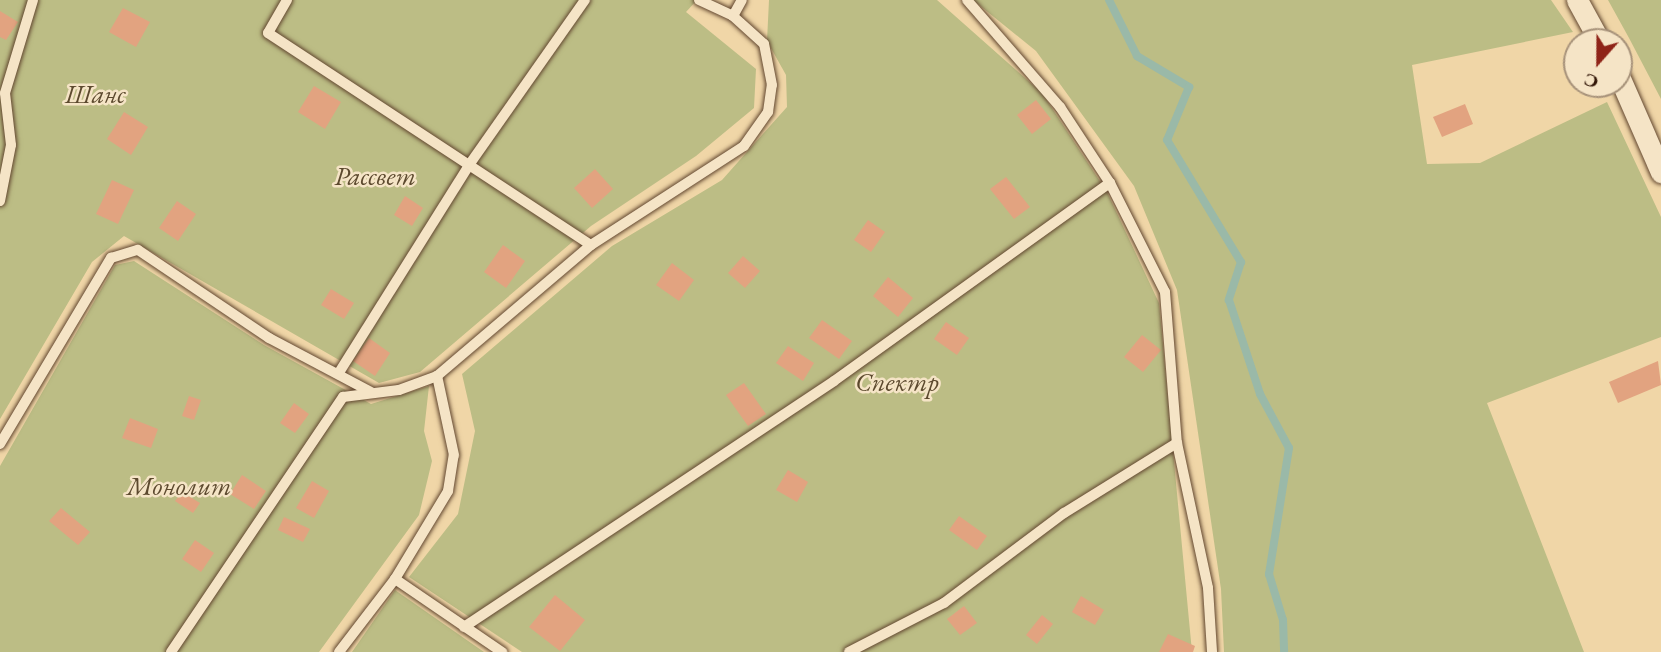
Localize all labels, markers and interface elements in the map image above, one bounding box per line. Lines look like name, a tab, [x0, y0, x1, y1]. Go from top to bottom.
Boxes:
north arrow	[1563, 28, 1633, 98]
text: С	[1580, 67, 1602, 95]
park label: Шанс	[65, 79, 125, 111]
park label: Рассвет	[334, 161, 416, 193]
park label: Спектр	[855, 367, 939, 399]
park label: Монолит	[127, 471, 231, 503]

